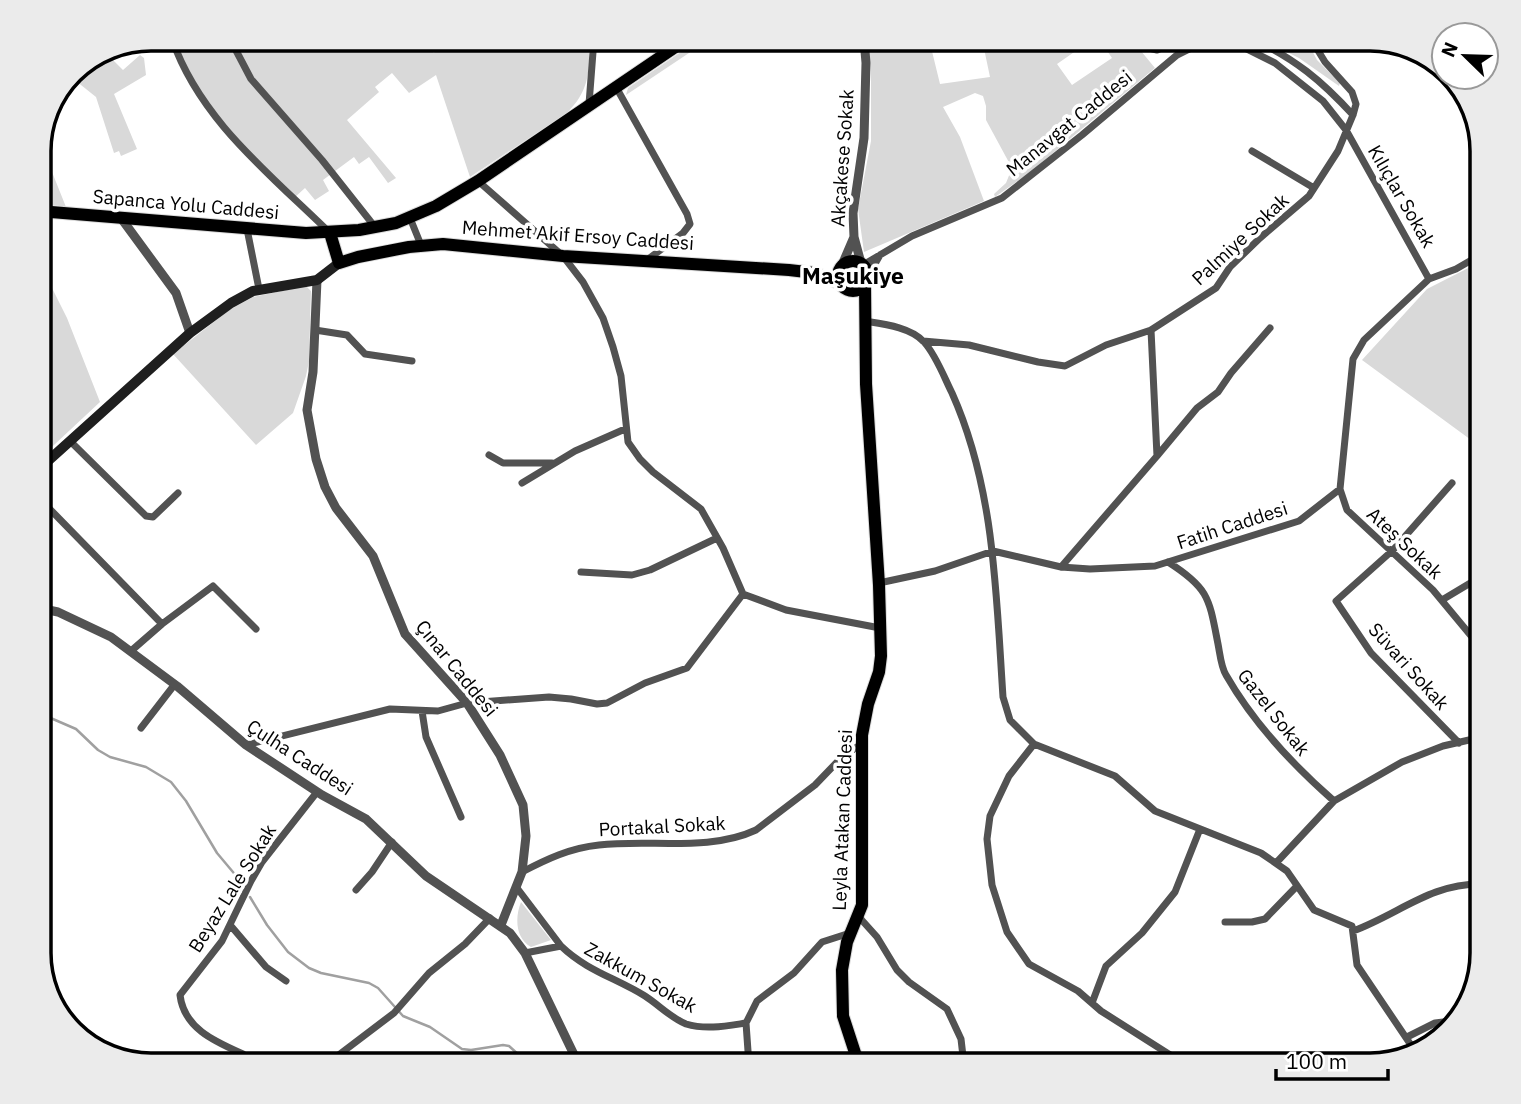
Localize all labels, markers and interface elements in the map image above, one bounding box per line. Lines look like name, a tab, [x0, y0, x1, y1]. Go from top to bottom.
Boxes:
north arrow	[1430, 21, 1500, 91]
text: N	[1436, 38, 1463, 60]
street label: Manavgat Caddesi	[1001, 65, 1137, 181]
street label: Akçakese Sokak	[825, 89, 859, 227]
street label: Kılıçlar Sokak	[1363, 140, 1441, 252]
street label: Sapanca Yolu Caddesi	[92, 184, 280, 224]
street label: Palmiye Sokak	[1186, 188, 1294, 290]
street label: Mehmet Akif Ersoy Caddesi	[461, 215, 695, 255]
district label: Maşukiye	[802, 260, 904, 290]
street label: Fatih Caddesi	[1174, 496, 1290, 554]
street label: Ateş Sokak	[1362, 502, 1448, 584]
street label: Çınar Caddesi	[411, 615, 503, 721]
street label: Süvari Sokak	[1364, 617, 1454, 715]
street label: Gazel Sokak	[1233, 664, 1315, 760]
street label: Çulha Caddesi	[242, 714, 358, 800]
street label: Leyla Atakan Caddesi	[827, 729, 857, 911]
street label: Portakal Sokak	[598, 811, 726, 841]
street label: Beyaz Lale Sokak	[183, 819, 281, 957]
street label: Zakkum Sokak	[581, 936, 701, 1018]
scale bar	[1276, 1038, 1388, 1082]
text: 100 m	[1286, 1047, 1347, 1075]

